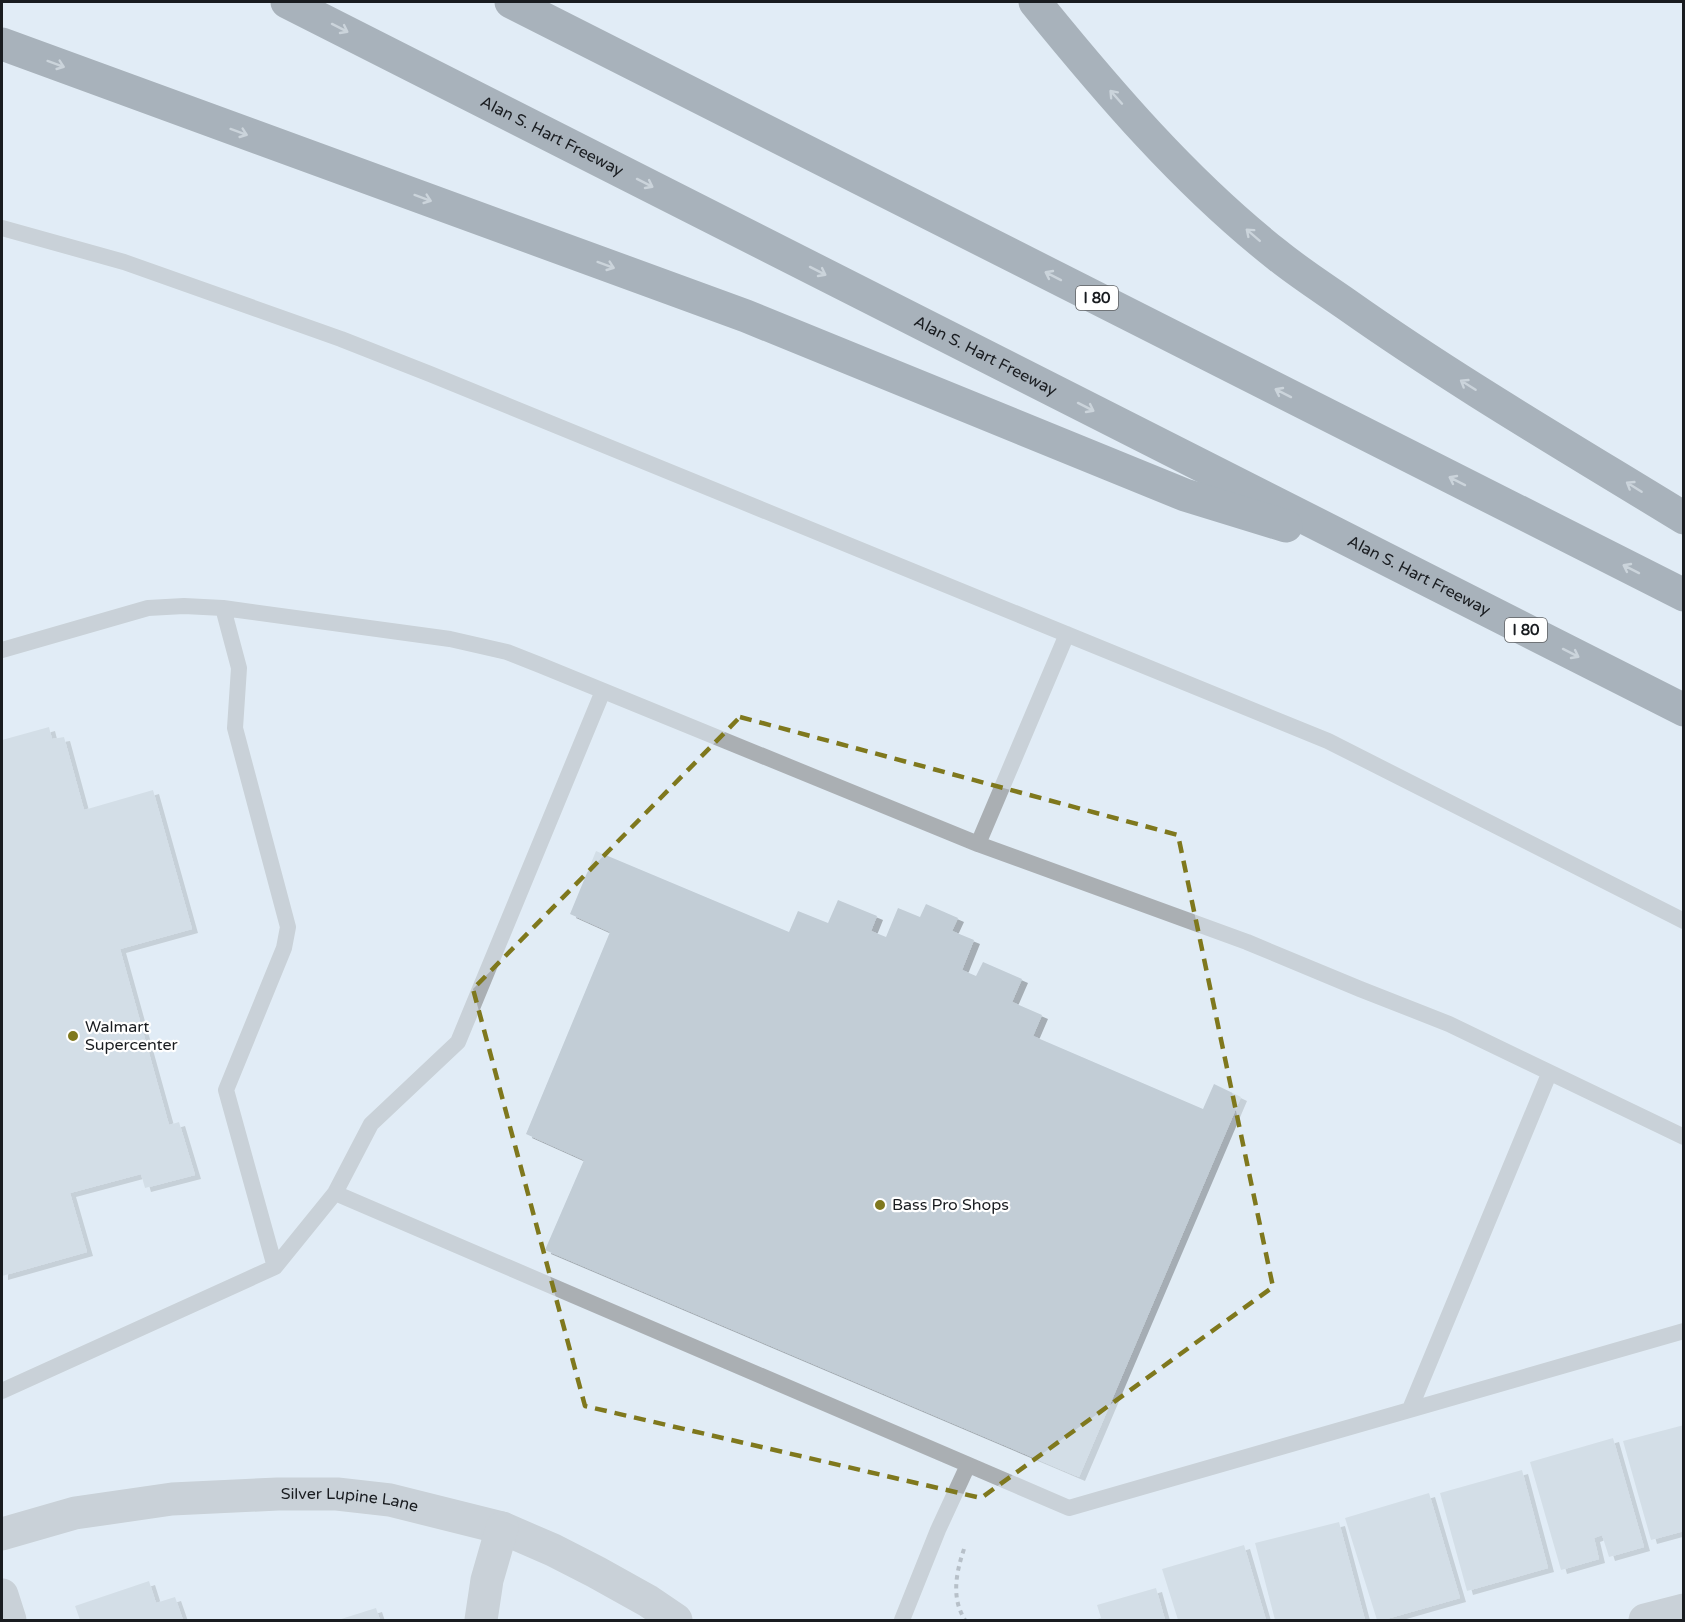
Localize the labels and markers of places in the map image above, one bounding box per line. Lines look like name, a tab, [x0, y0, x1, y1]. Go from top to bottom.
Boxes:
place label: Walmart Supercenter	[85, 1017, 179, 1055]
marker: Walmart Supercenter	[66, 1029, 80, 1043]
place label: Bass Pro Shops	[892, 1195, 1009, 1215]
marker: Bass Pro Shops	[873, 1198, 887, 1212]

